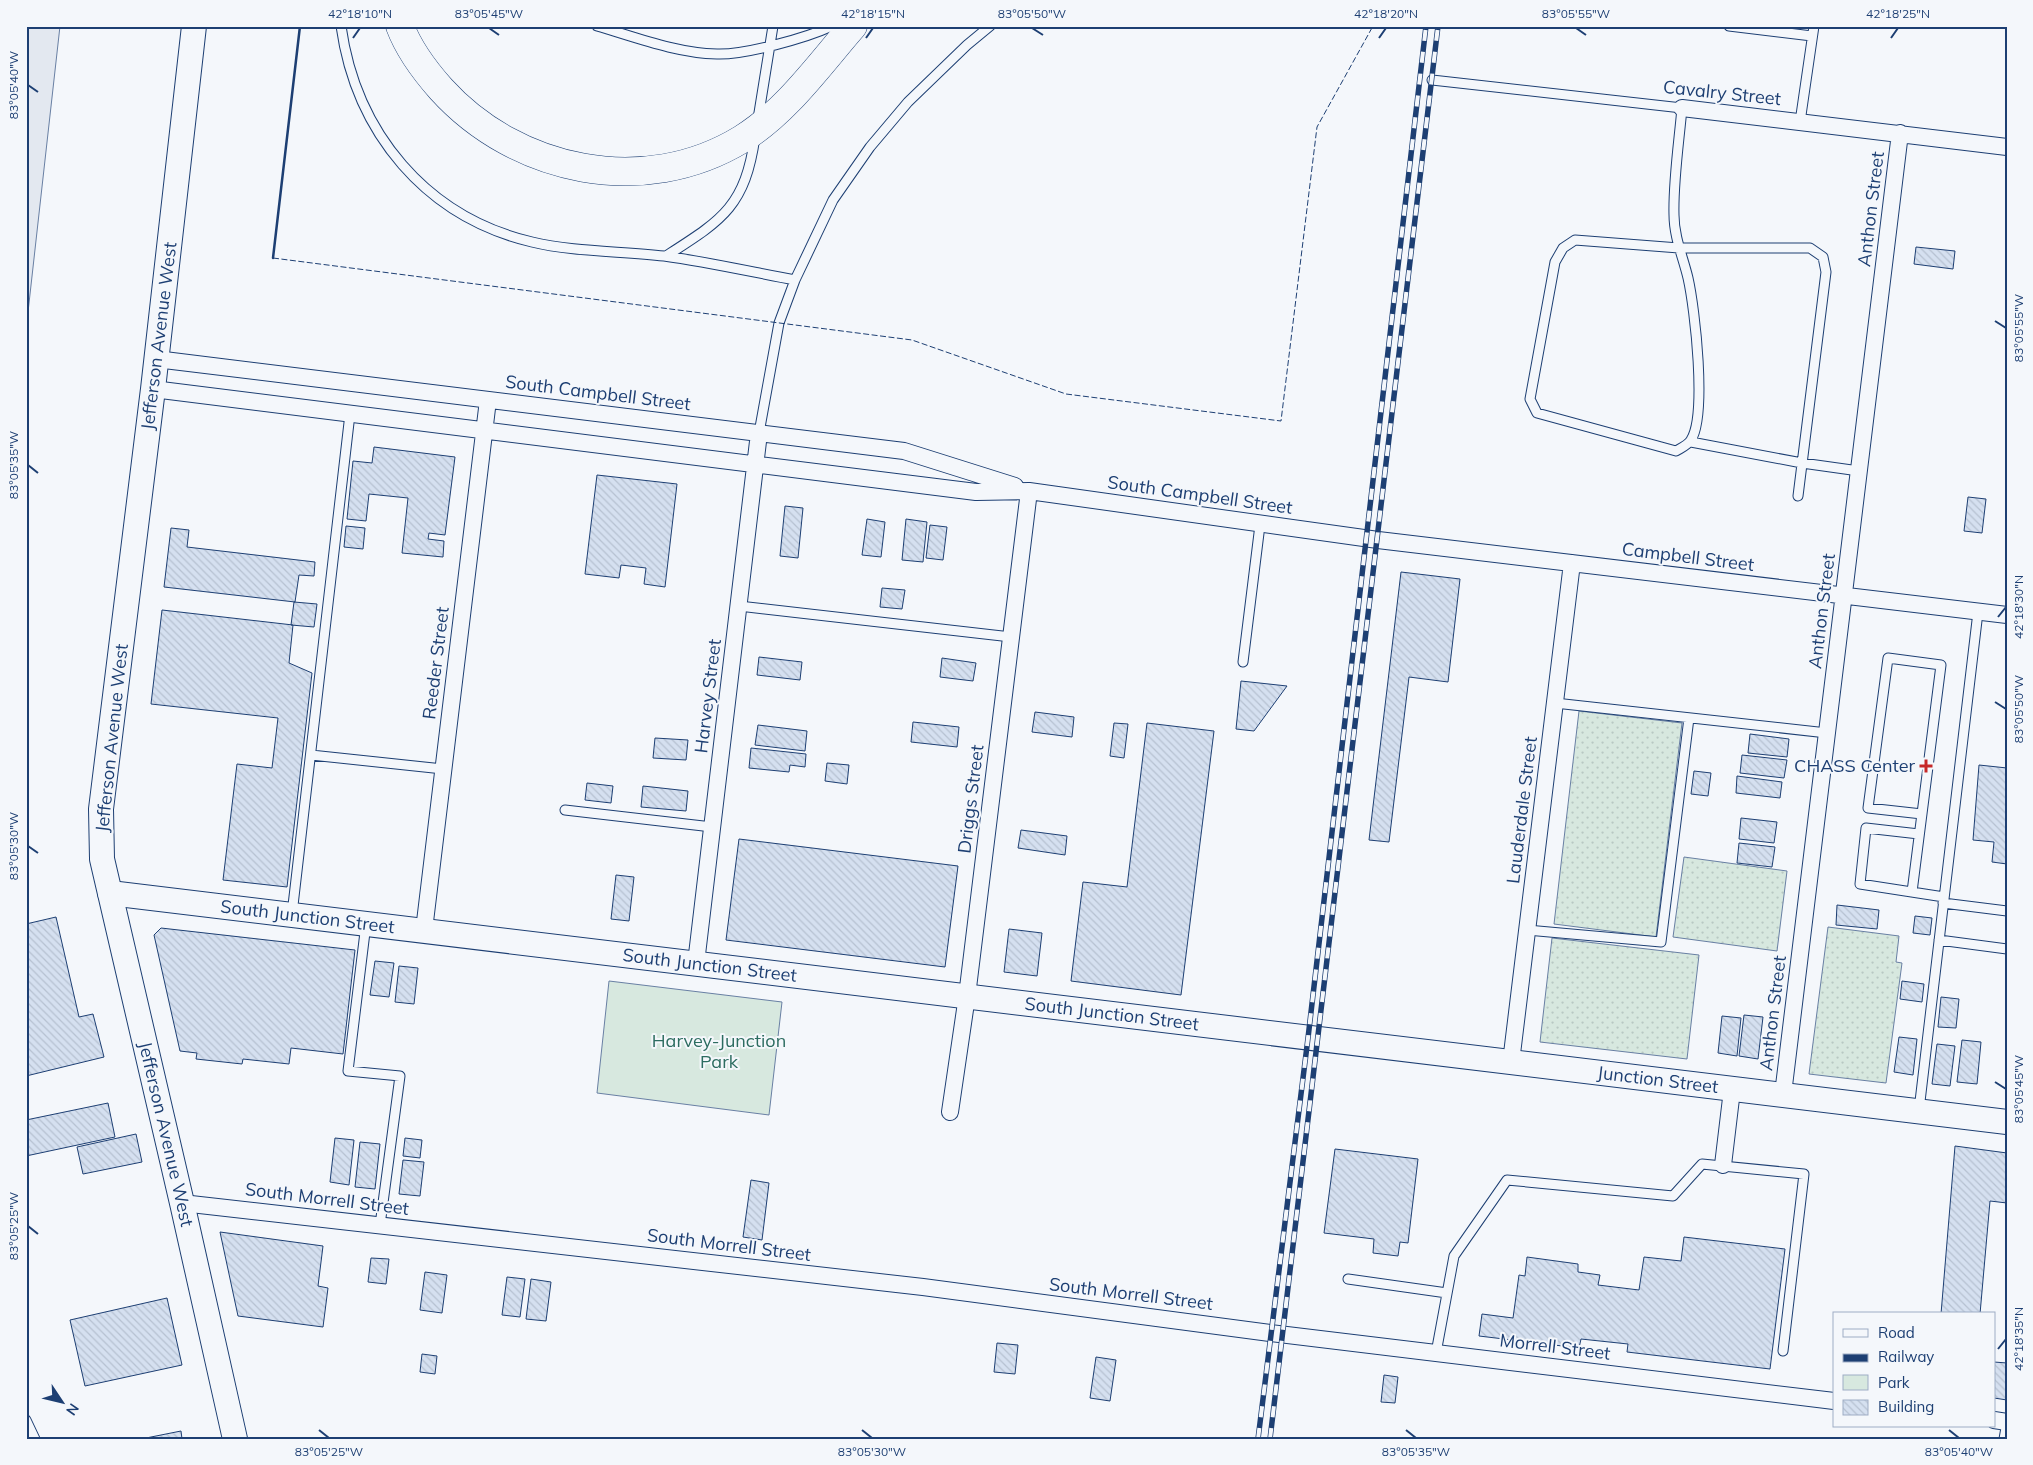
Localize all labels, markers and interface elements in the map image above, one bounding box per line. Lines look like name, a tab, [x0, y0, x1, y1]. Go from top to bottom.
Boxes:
text: 42°18'10"N	[328, 6, 392, 21]
text: 83°05'45"W	[455, 6, 523, 21]
text: 42°18'15"N	[841, 6, 905, 21]
text: 83°05'50"W	[998, 6, 1066, 21]
text: 42°18'20"N	[1354, 6, 1418, 21]
text: 83°05'55"W	[1542, 6, 1610, 21]
text: 42°18'25"N	[1866, 6, 1930, 21]
text: 83°05'40"W	[6, 51, 21, 119]
street label: Cavalry Street	[1662, 75, 1782, 110]
street label: Anthon Street	[1852, 150, 1889, 268]
street label: Jefferson Avenue West	[136, 241, 181, 431]
text: 83°05'55"W	[2011, 294, 2026, 362]
street label: South Campbell Street	[504, 370, 692, 415]
text: 83°05'35"W	[6, 431, 21, 499]
street label: South Campbell Street	[1106, 470, 1294, 519]
street label: Campbell Street	[1621, 537, 1755, 576]
street label: Anthon Street	[1803, 552, 1840, 670]
text: 42°18'30"N	[2011, 575, 2026, 639]
street label: Reeder Street	[417, 605, 454, 721]
street label: Harvey Street	[689, 638, 726, 754]
street label: Jefferson Avenue West	[90, 643, 133, 833]
text: 83°05'50"W	[2011, 675, 2026, 743]
street label: Lauderdale Street	[1501, 735, 1542, 885]
street label: Driggs Street	[952, 743, 989, 855]
place label: CHASS Center	[1794, 754, 1915, 777]
marker: CHASS Center	[1919, 759, 1933, 773]
text: 83°05'30"W	[6, 812, 21, 880]
street label: South Junction Street	[219, 894, 396, 938]
street label: South Junction Street	[621, 943, 798, 987]
street label: Anthon Street	[1754, 954, 1791, 1072]
street label: South Junction Street	[1023, 992, 1200, 1035]
park label: Harvey-Junction Park	[652, 1029, 786, 1073]
street label: Jefferson Avenue West	[134, 1039, 199, 1229]
text: 83°05'45"W	[2011, 1055, 2026, 1123]
street label: Junction Street	[1596, 1061, 1720, 1098]
street label: South Morrell Street	[244, 1177, 410, 1220]
text: 83°05'25"W	[6, 1192, 21, 1260]
street label: South Morrell Street	[646, 1223, 812, 1266]
street label: South Morrell Street	[1048, 1272, 1214, 1315]
text: 42°18'35"N	[2011, 1307, 2026, 1371]
legend	[1833, 1312, 1996, 1428]
text: Road	[1878, 1323, 1915, 1342]
street label: Morrell Street	[1498, 1328, 1612, 1365]
text: Railway	[1878, 1347, 1934, 1366]
text: Park	[1878, 1373, 1910, 1392]
north arrow	[38, 1378, 88, 1428]
text: Building	[1878, 1397, 1934, 1416]
text: N	[62, 1400, 83, 1419]
text: 83°05'25"W	[295, 1444, 363, 1459]
text: 83°05'30"W	[838, 1444, 906, 1459]
text: 83°05'35"W	[1382, 1444, 1450, 1459]
text: 83°05'40"W	[1925, 1444, 1993, 1459]

